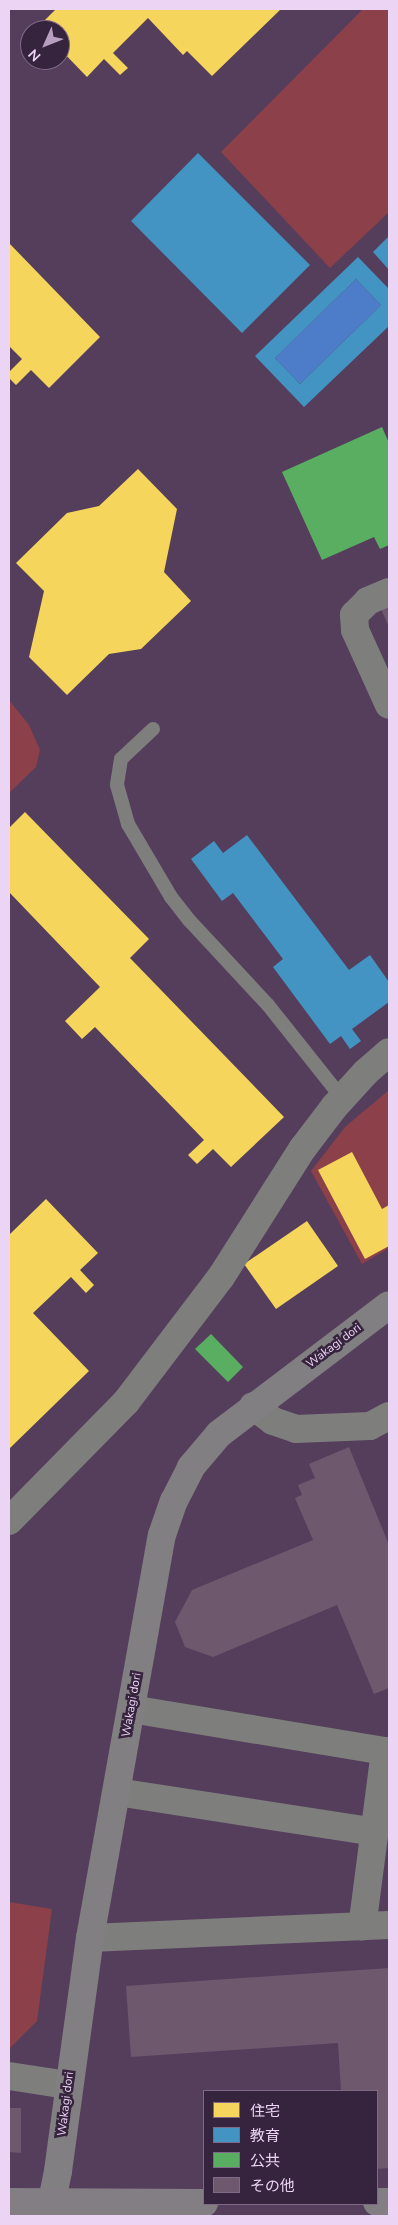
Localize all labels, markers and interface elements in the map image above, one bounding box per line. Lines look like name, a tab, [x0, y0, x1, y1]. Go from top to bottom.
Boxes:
north arrow	[20, 20, 70, 70]
text: N	[24, 45, 45, 65]
street label: Wakagi dori	[304, 1321, 364, 1371]
street label: Wakagi dori	[119, 1672, 145, 1738]
street label: Wakagi dori	[55, 2071, 77, 2137]
legend	[203, 2090, 378, 2205]
text: 住宅	[250, 2101, 280, 2121]
text: 教育	[250, 2126, 280, 2146]
text: 公共	[250, 2151, 280, 2171]
text: その他	[250, 2176, 295, 2196]

